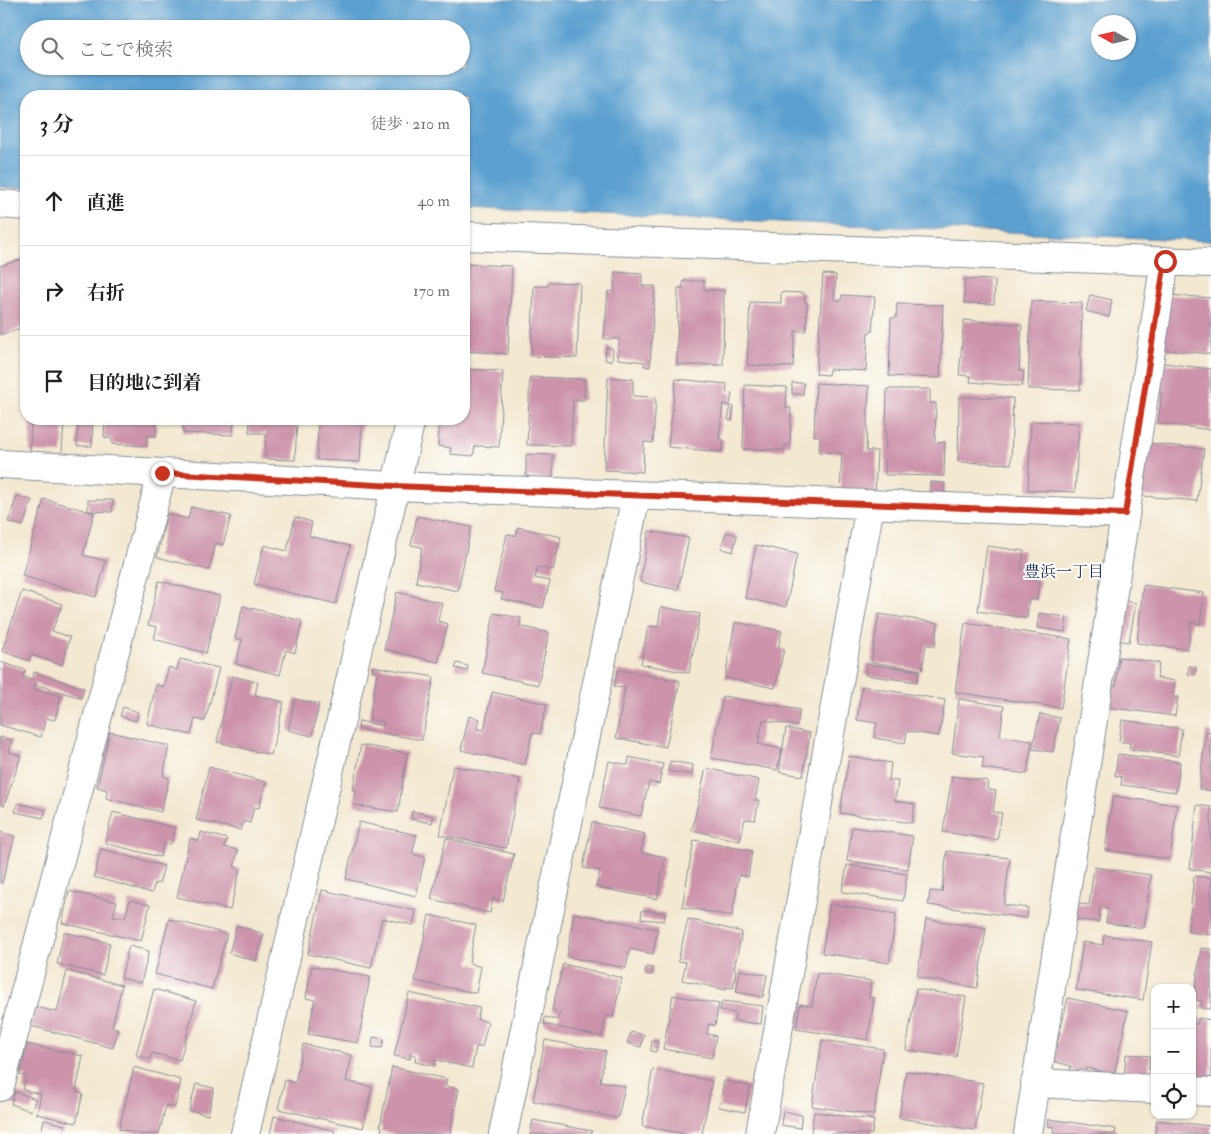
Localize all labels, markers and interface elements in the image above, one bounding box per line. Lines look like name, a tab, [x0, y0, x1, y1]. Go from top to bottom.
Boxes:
north arrow	[1091, 15, 1136, 60]
search box	[20, 20, 470, 75]
icon: search	[38, 34, 66, 62]
text: ここで検索	[78, 38, 173, 62]
text: 3 分	[40, 111, 73, 138]
text: 徒歩 · 210 m	[370, 114, 450, 134]
icon: ahead	[40, 187, 68, 215]
text: 直進	[87, 191, 125, 215]
text: 40 m	[417, 191, 450, 211]
route start	[1154, 250, 1177, 273]
icon: right	[40, 277, 68, 305]
text: 右折	[87, 281, 125, 305]
text: 170 m	[413, 281, 450, 301]
icon: arrive	[40, 367, 68, 395]
text: 目的地に到着	[87, 371, 201, 395]
route end	[151, 462, 174, 485]
district label: 豊浜一丁目	[1024, 562, 1104, 582]
map controls	[1151, 984, 1196, 1119]
button: +	[1151, 984, 1196, 1029]
button: −	[1151, 1029, 1196, 1074]
button: locate	[1151, 1074, 1196, 1119]

